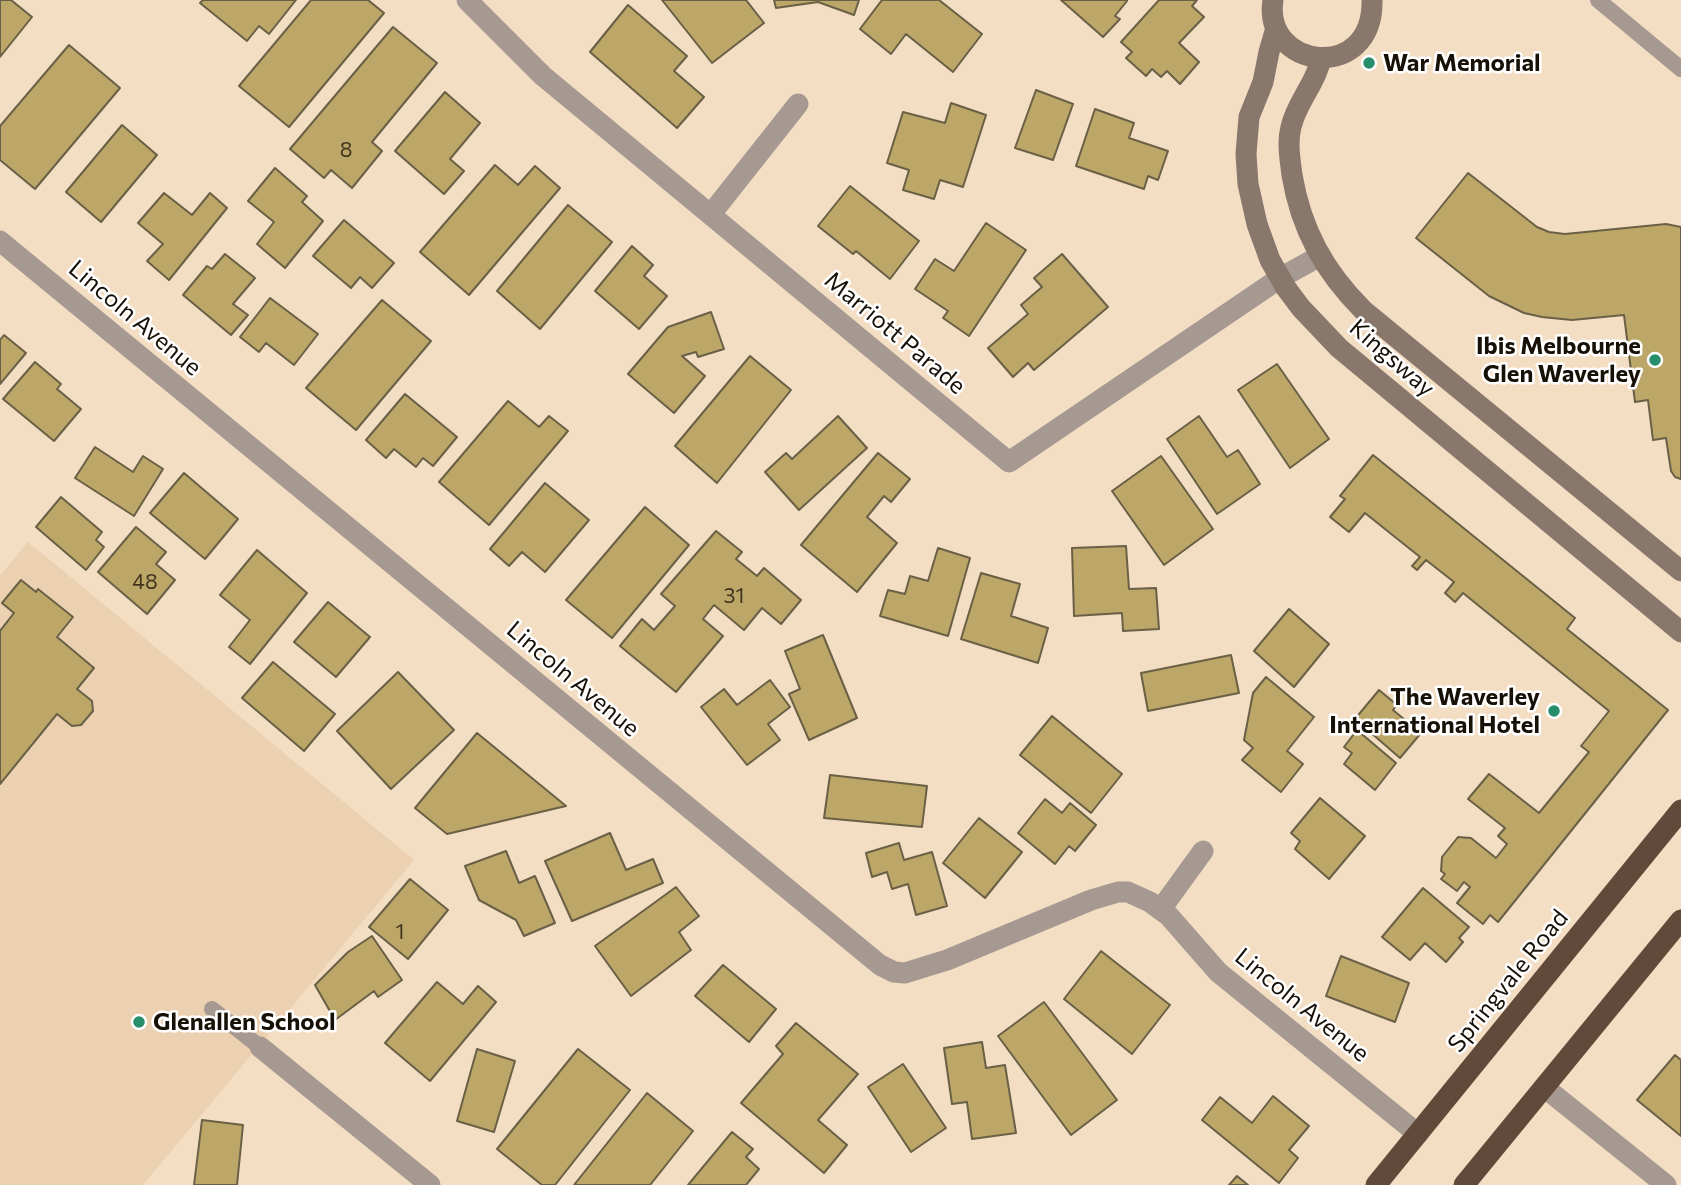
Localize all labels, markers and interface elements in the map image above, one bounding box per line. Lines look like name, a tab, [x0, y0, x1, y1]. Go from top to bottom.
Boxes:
place label: War Memorial	[1383, 49, 1541, 77]
marker: War Memorial	[1361, 55, 1377, 71]
house number: 8	[340, 137, 352, 163]
street label: Lincoln Avenue	[63, 254, 207, 382]
street label: Marriott Parade	[819, 266, 971, 400]
street label: Kingsway	[1344, 313, 1440, 403]
place label: Ibis Melbourne Glen Waverley	[1476, 332, 1641, 388]
marker: Ibis Melbourne Glen Waverley	[1647, 352, 1663, 368]
house number: 48	[132, 569, 158, 595]
house number: 31	[724, 583, 744, 609]
street label: Lincoln Avenue	[501, 615, 645, 743]
place label: The Waverley International Hotel	[1329, 683, 1540, 739]
marker: The Waverley International Hotel	[1546, 703, 1562, 719]
street label: Springvale Road	[1442, 904, 1574, 1058]
house number: 1	[396, 919, 404, 945]
street label: Lincoln Avenue	[1229, 942, 1375, 1068]
place label: Glenallen School	[153, 1008, 336, 1036]
marker: Glenallen School	[131, 1014, 147, 1030]

